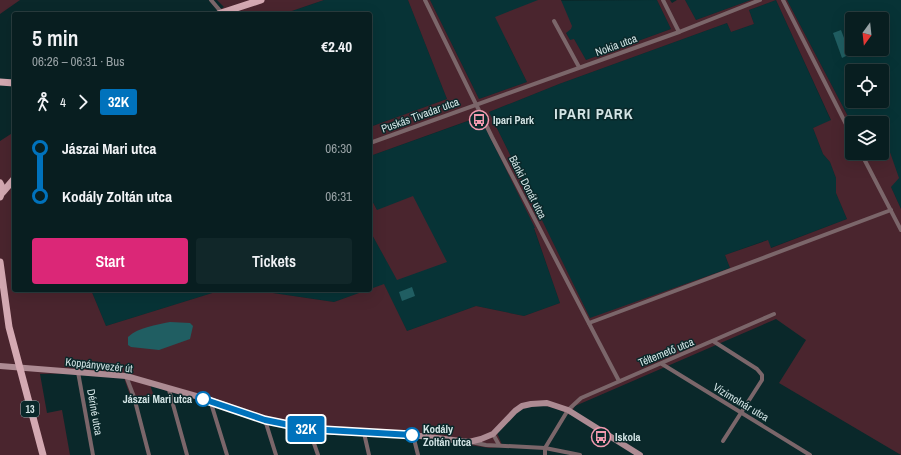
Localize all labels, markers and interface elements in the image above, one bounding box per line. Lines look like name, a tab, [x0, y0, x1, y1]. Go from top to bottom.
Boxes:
north arrow	[845, 12, 889, 56]
map controls	[845, 12, 889, 160]
text: 5 min	[32, 23, 78, 53]
street label: Nokia utca	[593, 31, 639, 59]
text: €2.40	[321, 36, 352, 57]
text: 06:26 – 06:31 · Bus	[32, 53, 124, 70]
button: locate	[845, 64, 889, 108]
icon: walk	[32, 91, 54, 113]
icon: forward	[72, 91, 94, 113]
text: 32K	[108, 93, 129, 111]
text: 4	[60, 94, 66, 111]
street label: Puskás Tivadar utca	[379, 94, 461, 136]
district label: IPARI PARK	[554, 103, 634, 124]
bus stop icon: Ipari Park	[468, 109, 490, 131]
place label: Ipari Park	[493, 113, 535, 127]
button: layers	[845, 116, 889, 160]
text: Jászai Mari utca	[62, 138, 156, 159]
text: 06:30	[325, 140, 352, 157]
street label: Bánki Donát utca	[506, 153, 550, 221]
text: Kodály Zoltán utca	[62, 186, 172, 207]
text: 06:31	[325, 188, 352, 205]
button: Start	[32, 238, 188, 284]
button: Tickets	[196, 238, 352, 284]
street label: Téltemető utca	[636, 335, 696, 369]
street label: Koppányvezér út	[65, 354, 134, 376]
street label: Vízimolnár utca	[711, 380, 771, 424]
street label: Dériné utca	[84, 388, 106, 436]
marker: Jászai Mari utca	[195, 391, 211, 407]
place label: Jászai Mari utca	[123, 392, 192, 406]
road number: 13	[21, 401, 39, 417]
line badge: 32K	[283, 416, 329, 442]
text: 32K	[295, 420, 317, 438]
place label: Kodály Zoltán utca	[423, 422, 471, 449]
bus stop icon: Iskola	[590, 426, 612, 448]
marker: Kodály Zoltán utca	[404, 427, 420, 443]
place label: Iskola	[615, 430, 641, 444]

